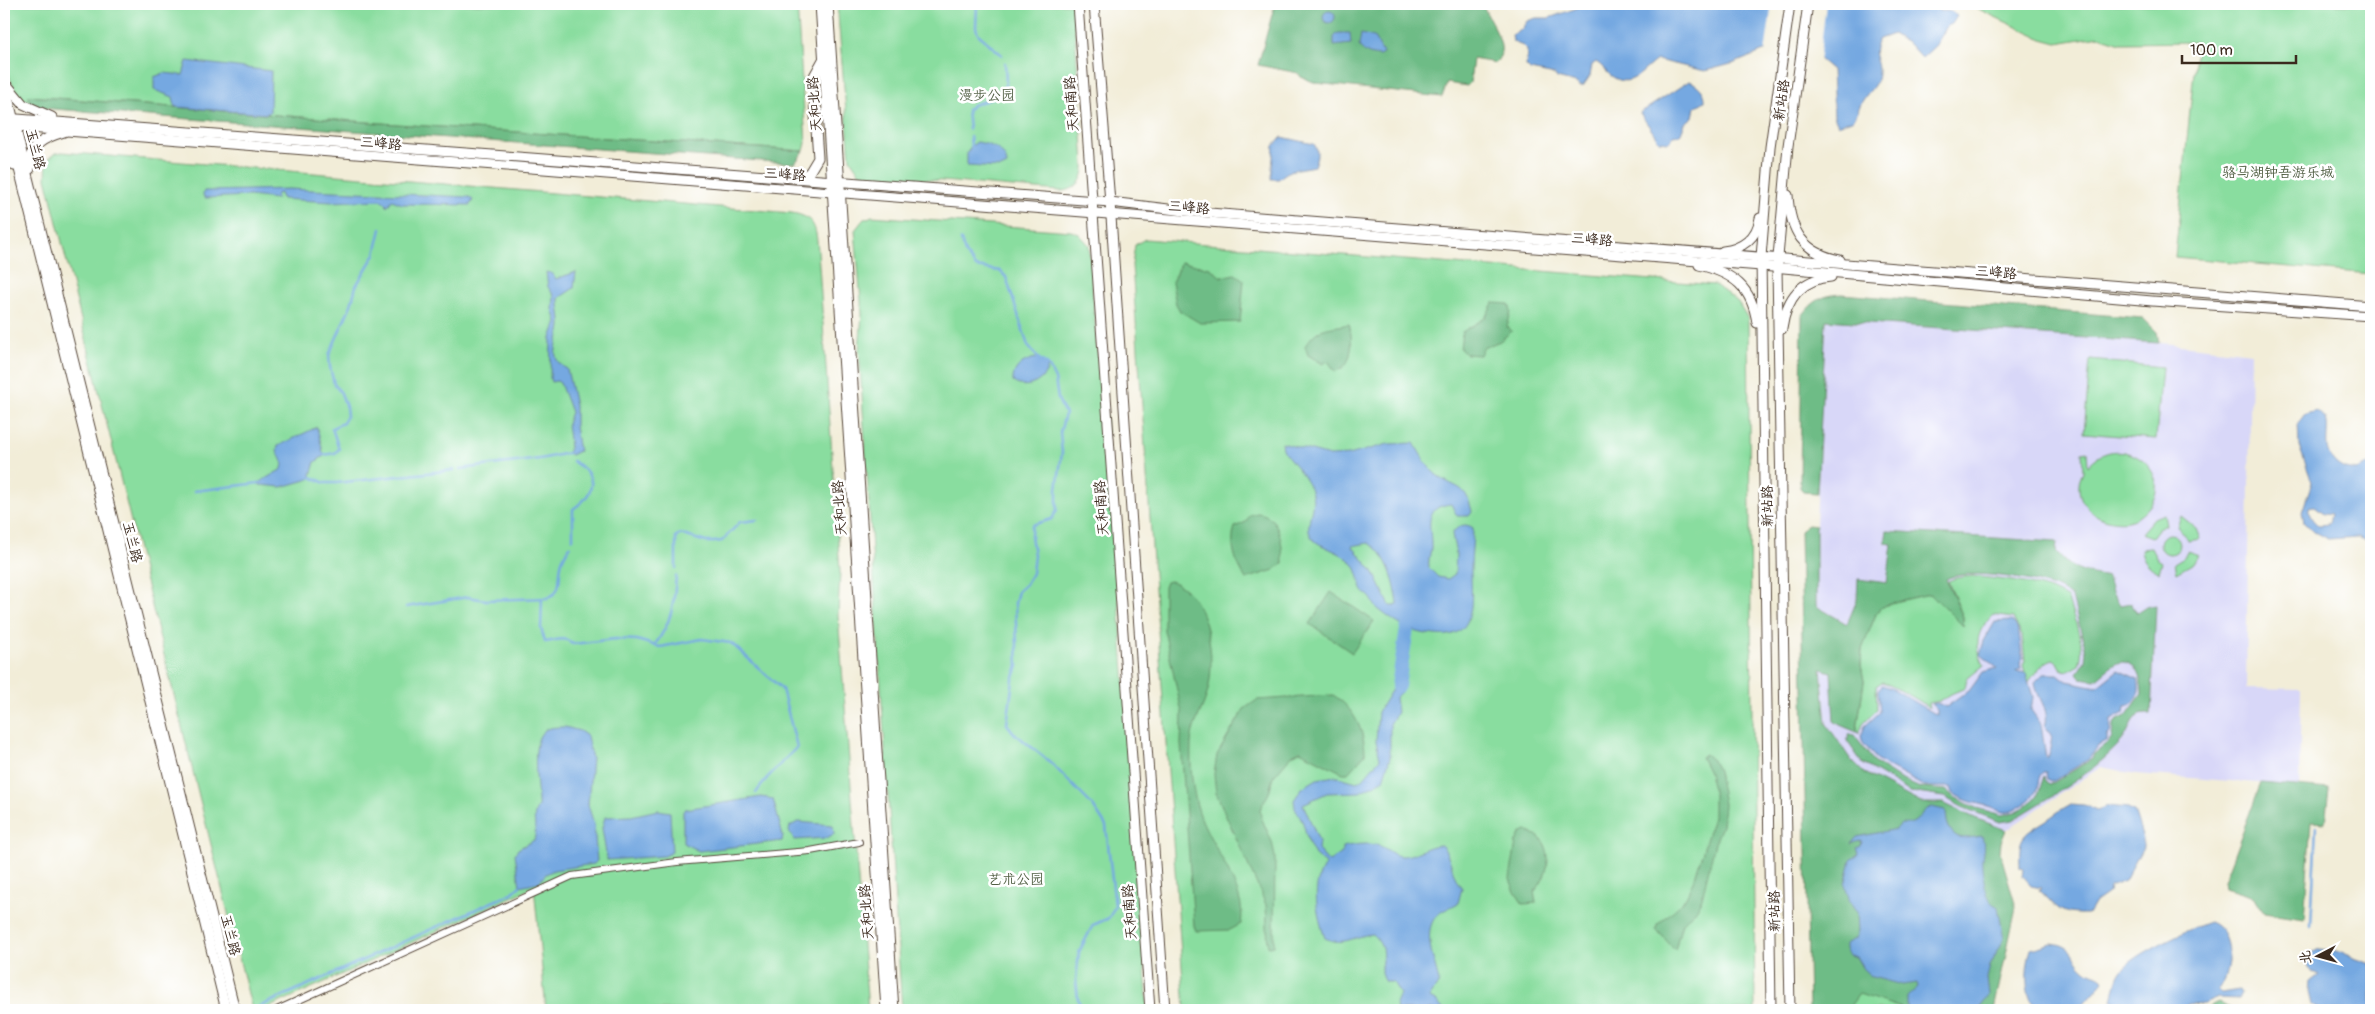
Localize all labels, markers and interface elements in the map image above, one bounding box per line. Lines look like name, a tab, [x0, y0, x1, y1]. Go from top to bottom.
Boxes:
scale bar	[2182, 32, 2296, 64]
text: 100 m	[2190, 41, 2233, 60]
street label: 天和北路	[804, 75, 825, 132]
street label: 天和南路	[1061, 75, 1082, 132]
street label: 新站路	[1770, 78, 1793, 122]
park label: 漫步公园	[959, 87, 1015, 104]
street label: 玉兰路	[22, 127, 49, 172]
street label: 三峰路	[359, 133, 403, 154]
park label: 骆马湖钟吾游乐城	[2222, 164, 2334, 181]
street label: 三峰路	[763, 165, 807, 184]
street label: 三峰路	[1167, 197, 1211, 218]
street label: 三峰路	[1570, 229, 1614, 250]
street label: 三峰路	[1974, 262, 2018, 283]
street label: 天和北路	[829, 479, 850, 536]
street label: 天和南路	[1091, 479, 1112, 536]
street label: 新站路	[1759, 485, 1776, 527]
street label: 玉兰路	[119, 520, 146, 565]
park label: 艺术公园	[988, 871, 1044, 888]
street label: 天和北路	[856, 883, 877, 940]
street label: 天和南路	[1119, 883, 1140, 940]
street label: 新站路	[1766, 890, 1783, 932]
street label: 玉兰路	[217, 913, 244, 958]
north arrow	[2292, 932, 2342, 982]
text: 北	[2296, 949, 2315, 965]

